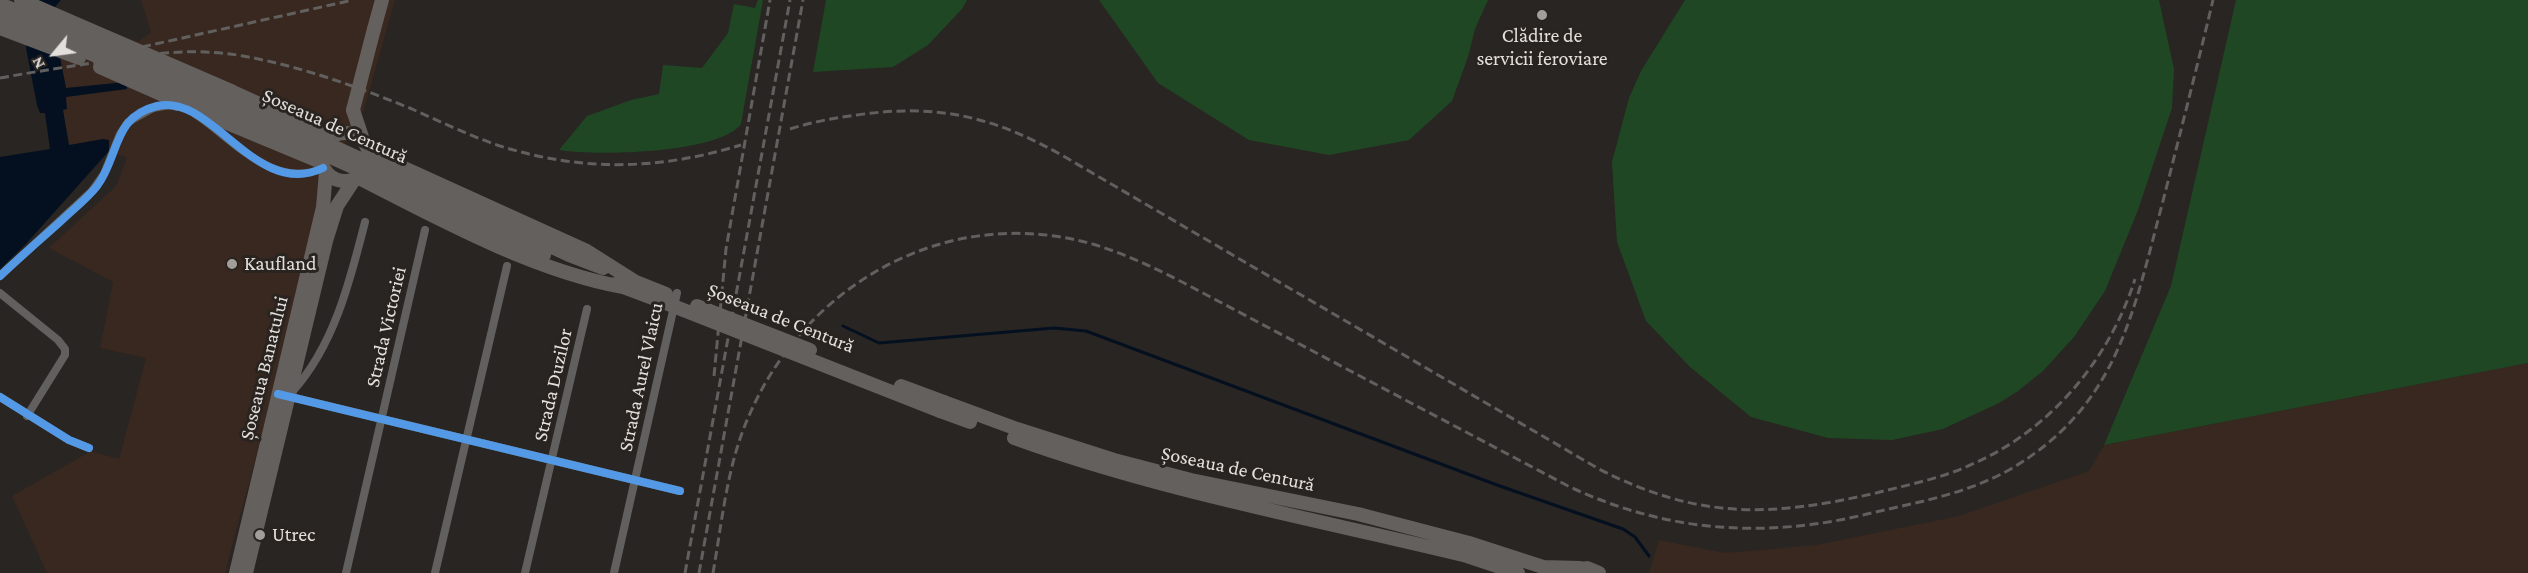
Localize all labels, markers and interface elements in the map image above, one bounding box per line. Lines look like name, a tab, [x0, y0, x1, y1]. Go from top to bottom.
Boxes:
marker: Clădire de servicii feroviare	[1535, 8, 1549, 22]
north arrow	[24, 24, 84, 84]
place label: Clădire de servicii feroviare	[1476, 24, 1608, 71]
text: N	[28, 54, 48, 72]
street label: Șoseaua de Centură	[259, 83, 411, 169]
place label: Kaufland	[244, 252, 317, 276]
marker: Kaufland	[225, 257, 239, 271]
street label: Strada Victoriei	[360, 264, 412, 390]
street label: Șoseaua de Centură	[704, 278, 858, 358]
street label: Șoseaua Banatului	[235, 294, 293, 442]
street label: Strada Aurel Vlaicu	[613, 300, 669, 454]
street label: Strada Duzilor	[528, 326, 578, 444]
street label: Șoseaua de Centură	[1159, 441, 1317, 497]
place label: Utrec	[272, 523, 315, 547]
marker: Utrec	[253, 528, 267, 542]

